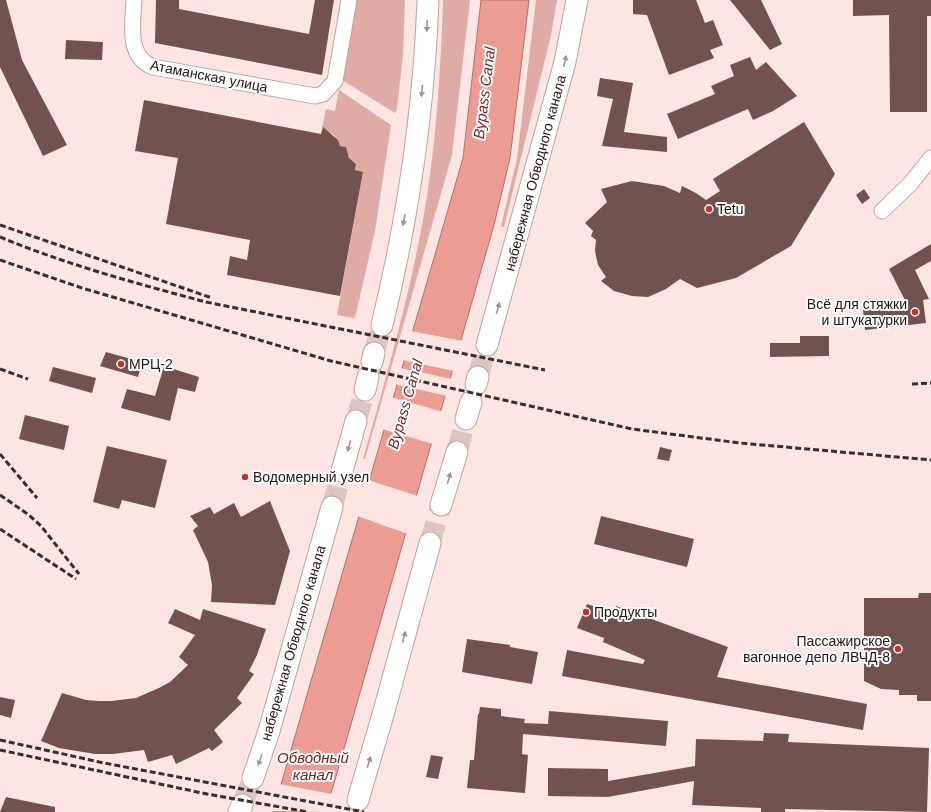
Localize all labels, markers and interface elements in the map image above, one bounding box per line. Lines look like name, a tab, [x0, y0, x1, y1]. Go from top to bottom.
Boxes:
one-way arrow	[424, 20, 430, 33]
water label: Bypass Canal	[470, 45, 498, 140]
one-way arrow	[563, 54, 569, 67]
street label: Атаманская улица	[149, 57, 269, 95]
street label: набережная Обводного канала	[501, 73, 569, 273]
one-way arrow	[419, 85, 426, 97]
place label: Tetu	[717, 201, 743, 217]
marker: Tetu	[704, 204, 714, 214]
one-way arrow	[401, 213, 407, 226]
place label: Всё для стяжки и штукатурки	[807, 296, 907, 328]
one-way arrow	[495, 301, 501, 313]
marker: Всё для стяжки и штукатурки	[910, 307, 920, 317]
place label: МРЦ-2	[129, 356, 173, 372]
water label: Bypass Canal	[384, 357, 426, 451]
marker: МРЦ-2	[116, 359, 126, 369]
one-way arrow	[346, 440, 352, 452]
place label: Водомерный узел	[253, 469, 369, 485]
marker: Водомерный узел	[240, 472, 250, 482]
one-way arrow	[446, 472, 452, 484]
street label: набережная Обводного канала	[257, 543, 329, 743]
place label: Продукты	[594, 604, 657, 620]
marker: Продукты	[581, 607, 591, 617]
one-way arrow	[401, 631, 407, 643]
place label: Пассажирское вагонное депо ЛВЧД-8	[743, 633, 890, 665]
marker: Пассажирское вагонное депо ЛВЧД-8	[893, 644, 903, 654]
water label: Обводный канал	[277, 749, 350, 783]
one-way arrow	[257, 754, 263, 766]
one-way arrow	[366, 756, 372, 768]

